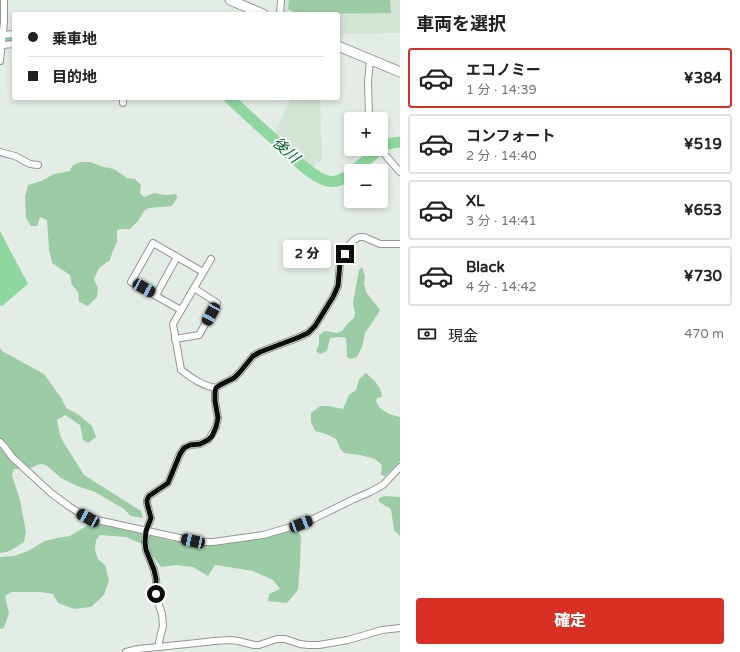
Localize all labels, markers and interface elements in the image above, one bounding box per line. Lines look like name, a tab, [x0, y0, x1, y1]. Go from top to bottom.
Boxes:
text: 車両を選択	[416, 13, 506, 35]
text: 乗車地	[52, 30, 97, 48]
icon: car	[418, 60, 454, 96]
text: エコノミー	[466, 61, 541, 79]
text: 目的地	[52, 68, 97, 86]
text: ¥384	[684, 69, 722, 87]
text: 1 分 · 14:39	[466, 82, 537, 98]
map controls	[344, 112, 388, 208]
button: +	[344, 112, 388, 156]
icon: car	[418, 126, 454, 162]
text: コンフォート	[466, 127, 556, 145]
water label: 後川	[269, 133, 305, 168]
text: ¥519	[684, 135, 722, 153]
text: 2 分 · 14:40	[466, 148, 537, 164]
button: −	[344, 164, 388, 208]
icon: car	[418, 192, 454, 228]
text: XL	[466, 192, 485, 210]
text: ¥653	[684, 201, 722, 219]
text: 3 分 · 14:41	[466, 213, 537, 229]
callout: 2 分	[283, 240, 331, 268]
route end	[336, 245, 354, 263]
text: 2 分	[295, 246, 319, 262]
icon: car	[418, 258, 454, 294]
text: Black	[466, 258, 505, 276]
text: ¥730	[684, 267, 722, 285]
car	[131, 277, 157, 299]
text: 4 分 · 14:42	[466, 279, 537, 295]
car	[200, 301, 222, 327]
icon: cash	[416, 323, 438, 345]
text: 470 m	[684, 326, 724, 342]
text: 現金	[448, 327, 478, 345]
car	[75, 507, 101, 529]
car	[288, 514, 314, 534]
car	[180, 533, 206, 549]
route start	[147, 585, 165, 603]
button: 確定	[416, 598, 724, 644]

